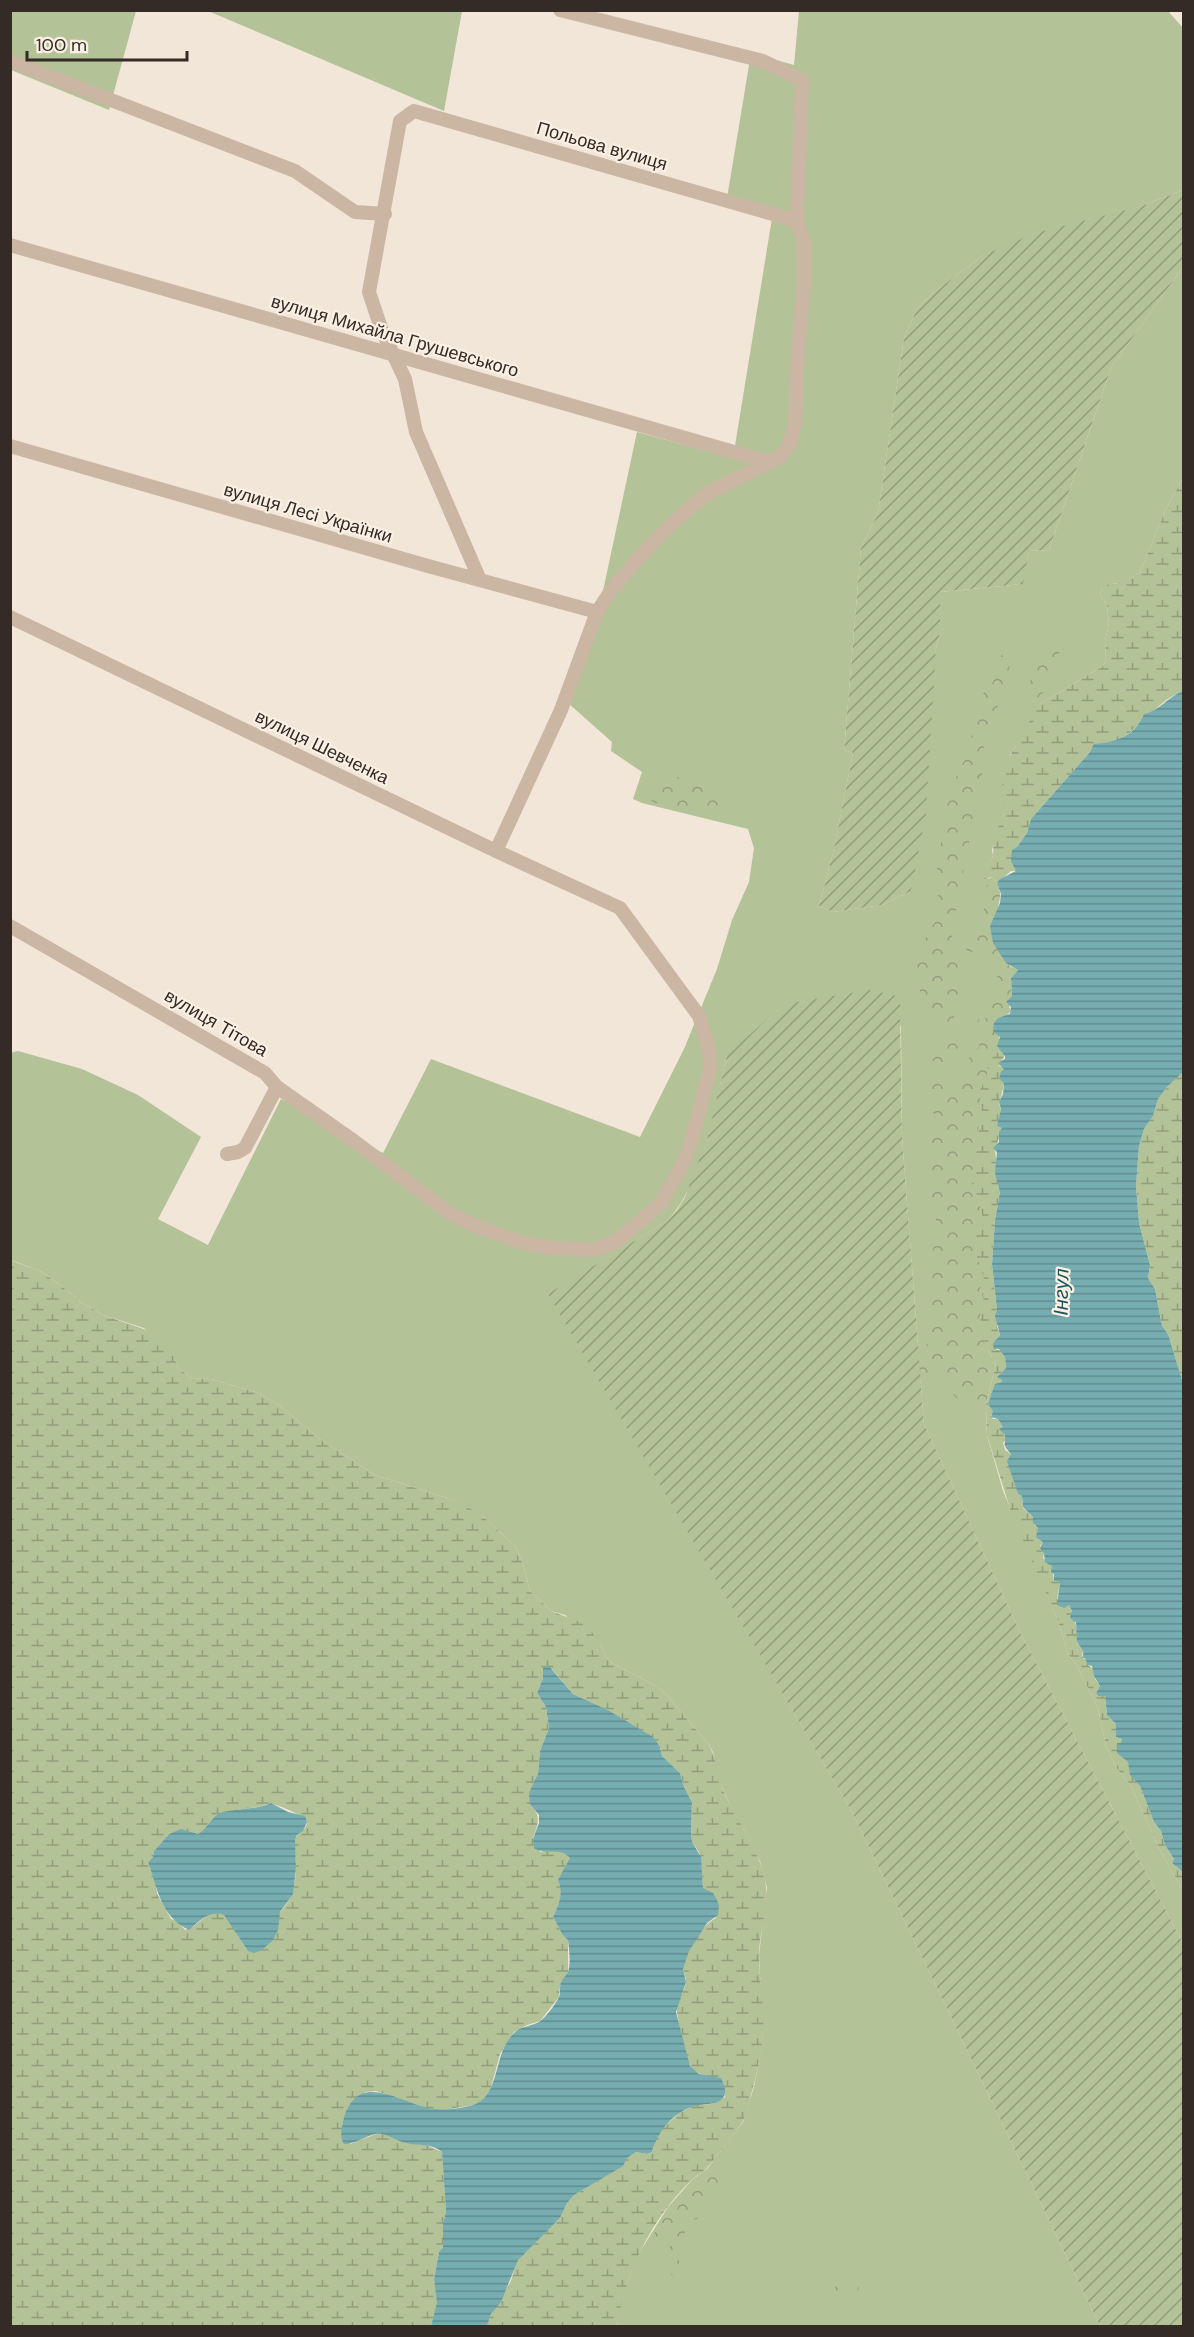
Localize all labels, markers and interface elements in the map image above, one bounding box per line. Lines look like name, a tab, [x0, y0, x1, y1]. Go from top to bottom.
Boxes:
scale bar	[27, 24, 188, 62]
text: 100 m	[36, 33, 87, 57]
street label: Польова вулиця	[534, 116, 670, 176]
street label: вулиця Михайла Грушевського	[268, 289, 522, 383]
street label: вулиця Лесі Українки	[221, 477, 395, 549]
street label: вулиця Шевченка	[251, 704, 394, 790]
street label: вулиця Тітова	[160, 984, 273, 1063]
water label: Інгул	[1048, 1268, 1074, 1316]

